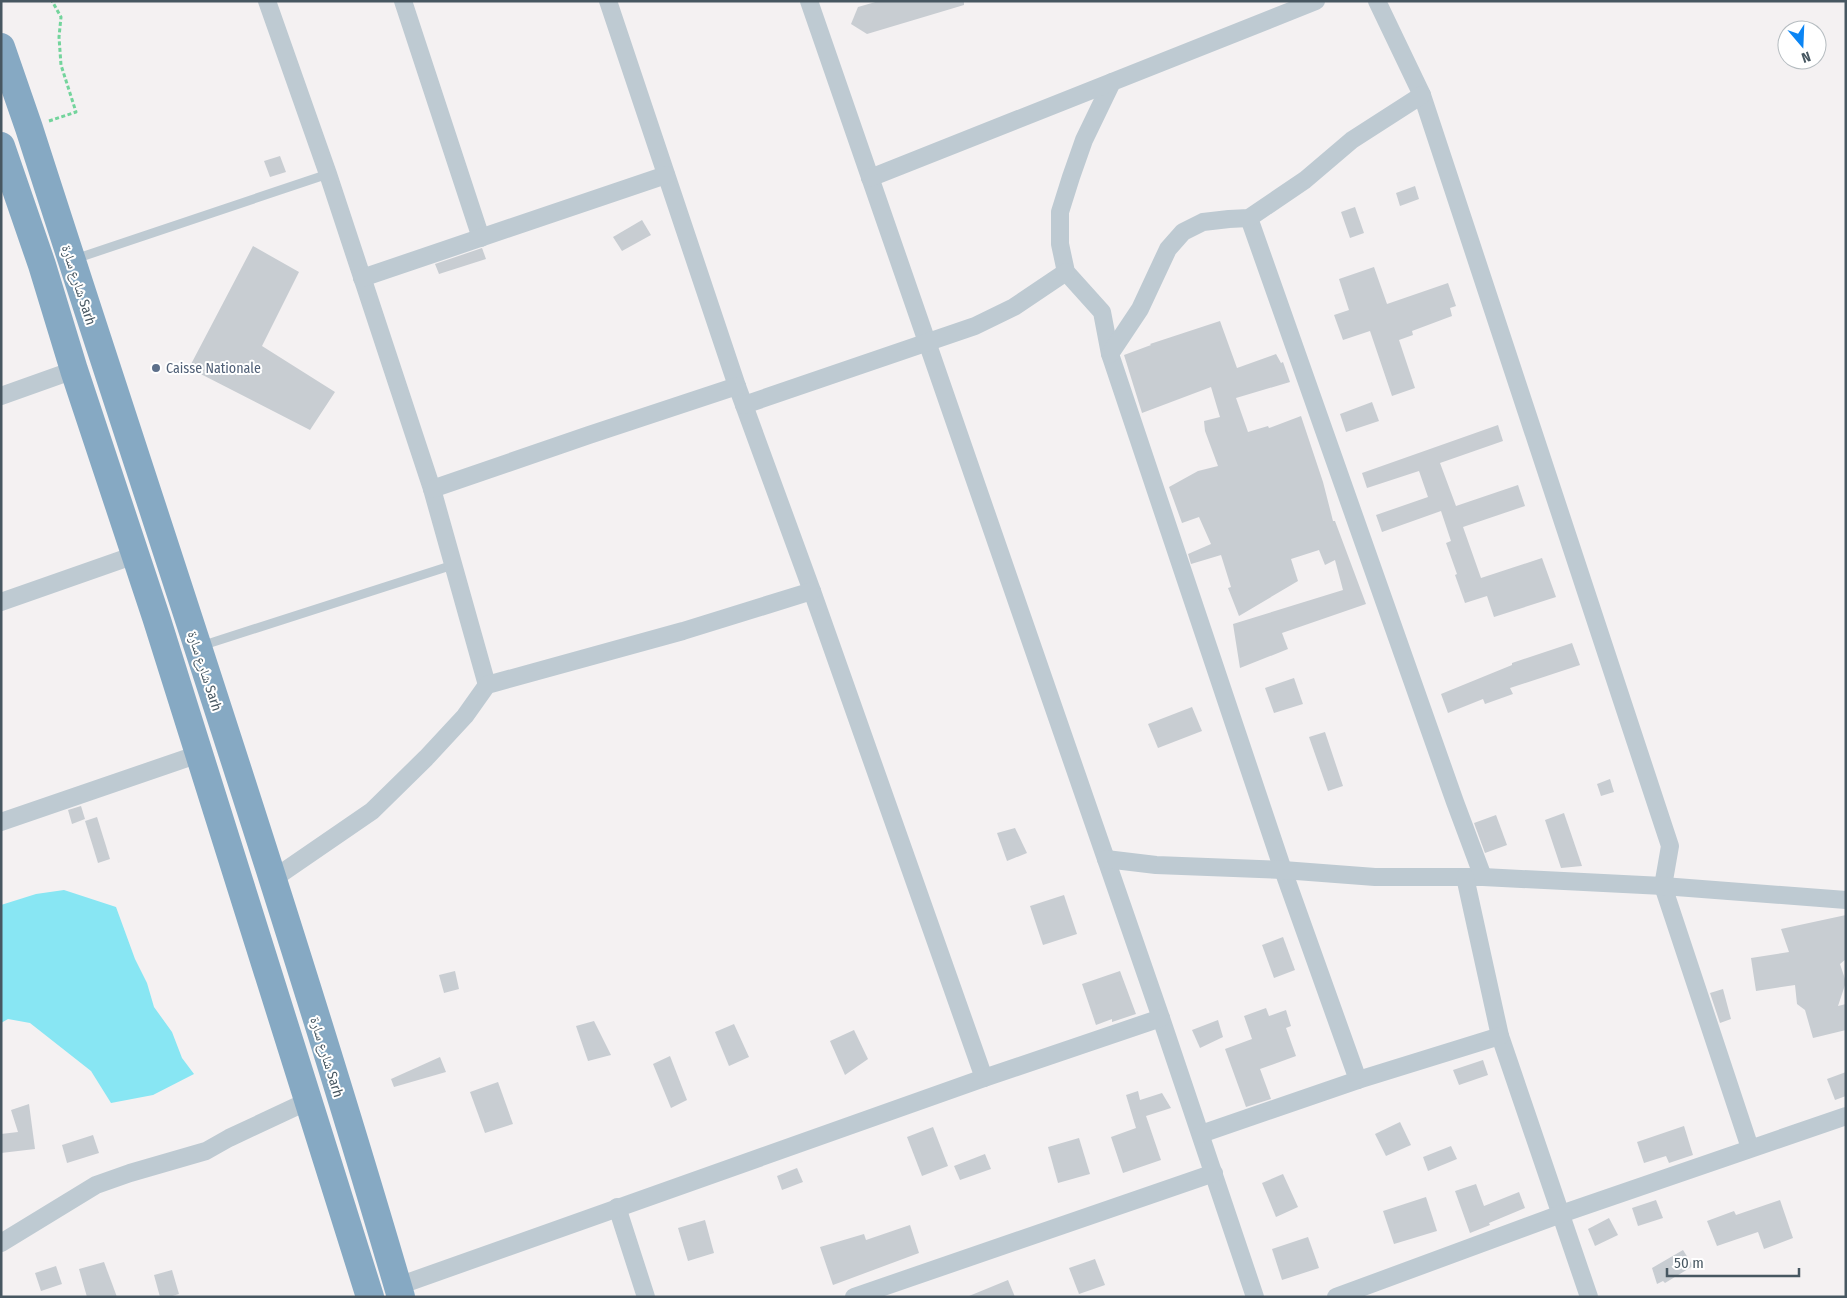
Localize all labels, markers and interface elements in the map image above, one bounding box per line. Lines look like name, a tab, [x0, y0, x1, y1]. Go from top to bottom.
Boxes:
north arrow	[1777, 20, 1827, 70]
text: N	[1799, 47, 1813, 66]
street label: شارع سارة Sarh	[57, 243, 99, 328]
place label: Caisse Nationale	[166, 360, 261, 377]
marker: Caisse Nationale	[150, 362, 162, 374]
street label: شارع سارة Sarh	[183, 629, 225, 714]
street label: شارع سارة Sarh	[305, 1015, 347, 1100]
scale bar	[1667, 1246, 1800, 1278]
text: 50 m	[1674, 1254, 1704, 1272]

